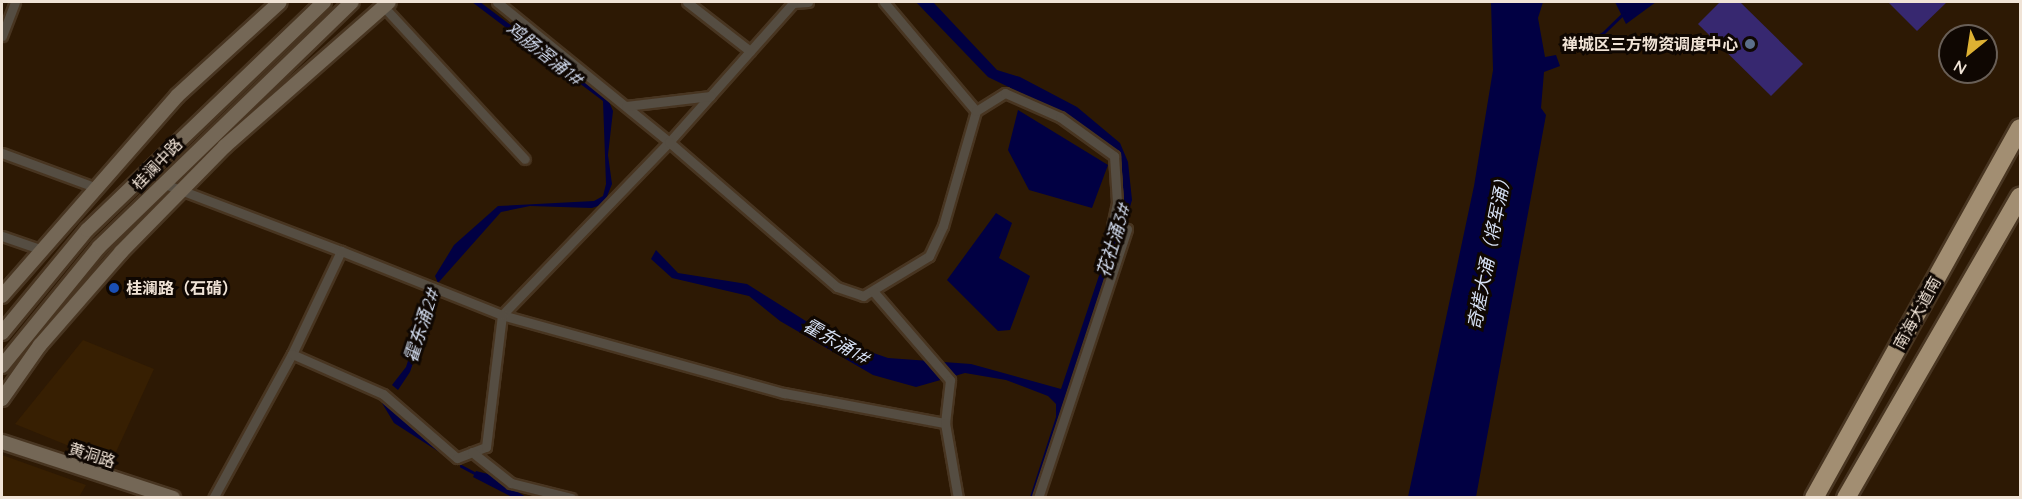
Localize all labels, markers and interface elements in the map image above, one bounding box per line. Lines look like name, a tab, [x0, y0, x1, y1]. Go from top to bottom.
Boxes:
water label: 鸡肠滘涌1#	[502, 18, 586, 90]
north arrow	[1938, 24, 1998, 84]
place label: 禅城区三方物资调度中心	[1562, 34, 1738, 54]
marker: 禅城区三方物资调度中心	[1743, 37, 1757, 51]
text: N	[1950, 56, 1970, 79]
street label: 桂澜中路	[128, 134, 186, 194]
water label: 奇槎大涌（将军涌）	[1464, 168, 1516, 332]
water label: 花社涌3#	[1093, 202, 1135, 280]
street label: 南海大道南	[1889, 273, 1945, 353]
place label: 桂澜路（石𬒔）	[126, 278, 238, 298]
marker: 桂澜路（石𬒔）	[107, 281, 121, 295]
water label: 霍东涌2#	[400, 287, 444, 365]
water label: 霍东涌1#	[799, 315, 873, 369]
street label: 黄洞路	[66, 438, 118, 472]

